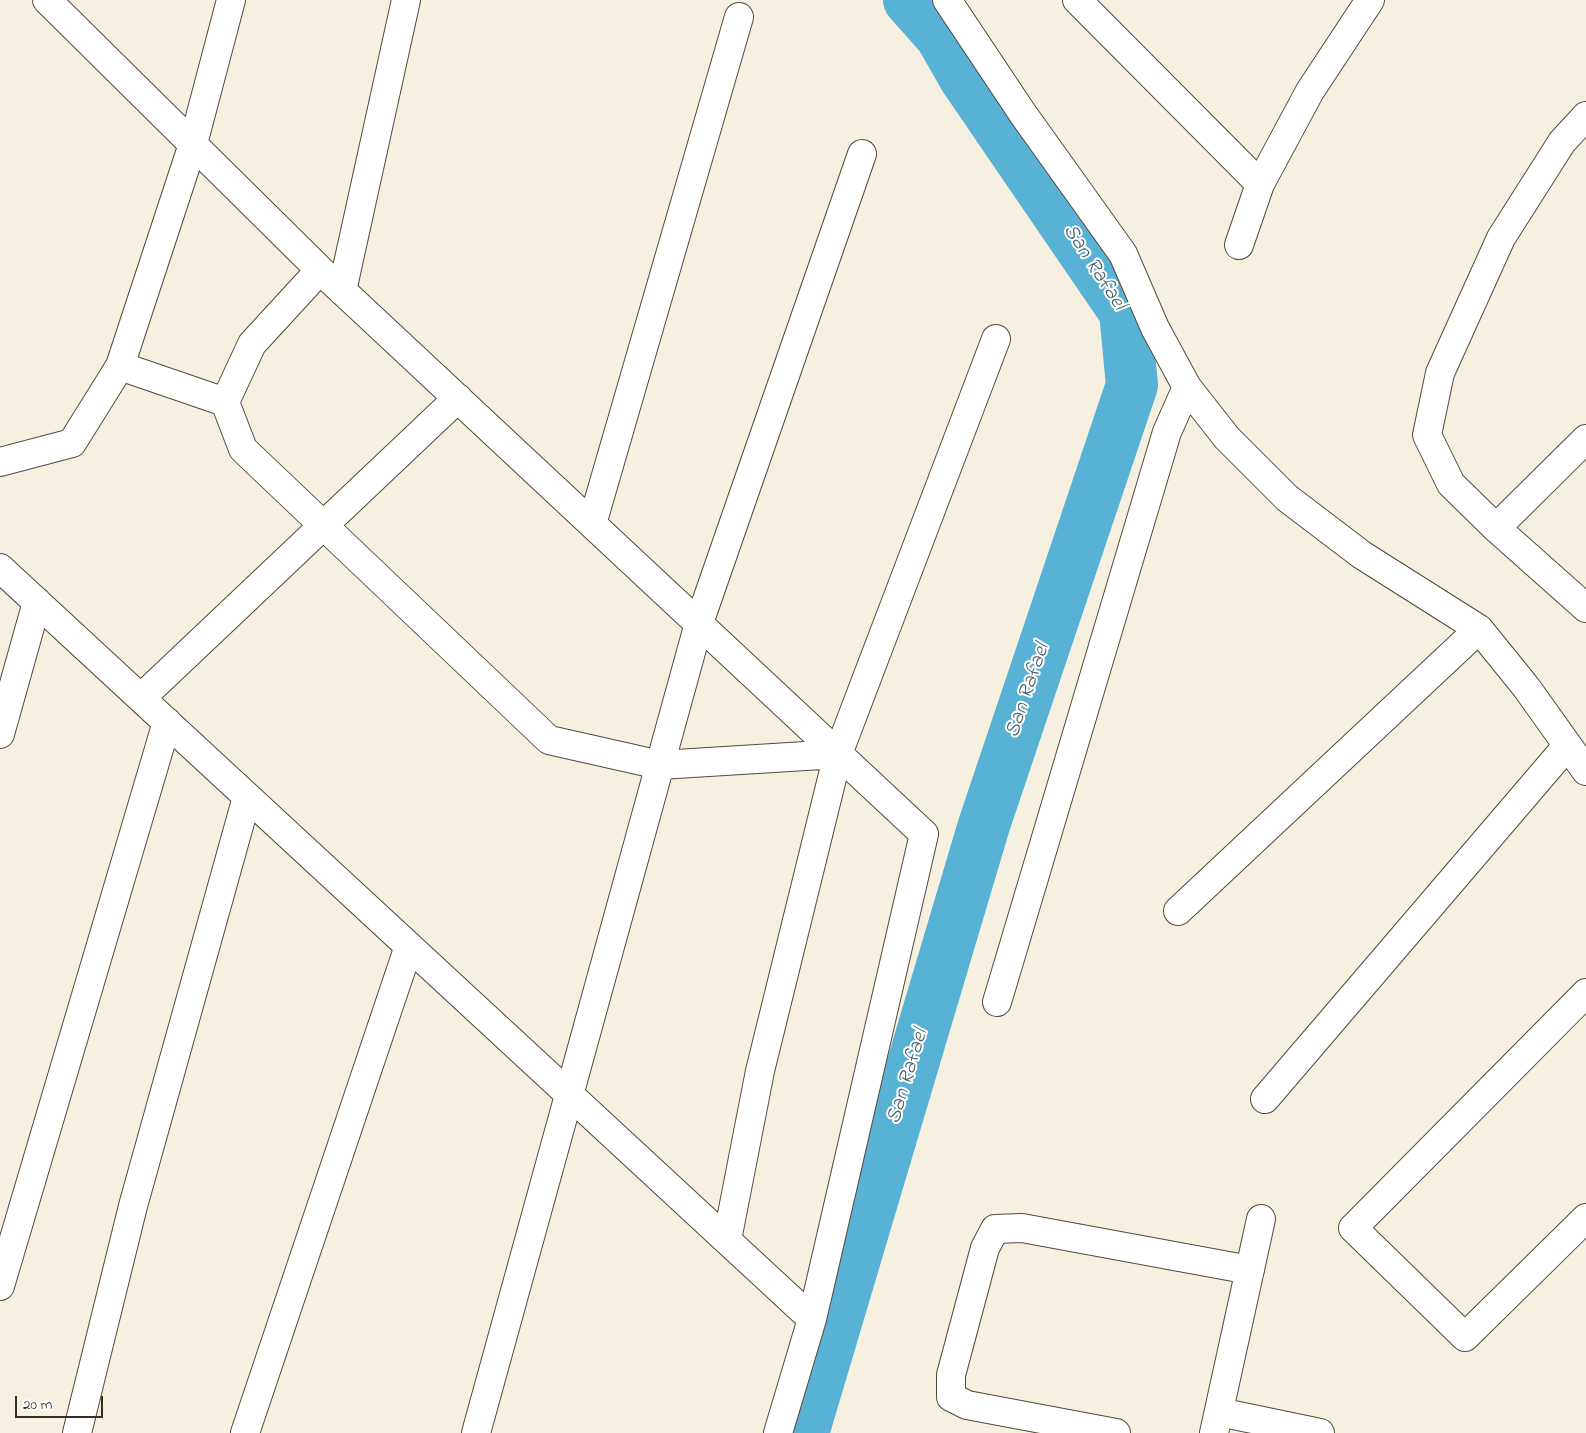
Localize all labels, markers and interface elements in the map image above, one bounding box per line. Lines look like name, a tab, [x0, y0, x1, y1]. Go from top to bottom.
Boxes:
water label: San Rafael	[1056, 220, 1130, 316]
water label: San Rafael	[1001, 641, 1057, 741]
water label: San Rafael	[883, 1027, 935, 1127]
scale bar	[18, 1386, 105, 1418]
text: 20 m	[23, 1394, 52, 1416]

